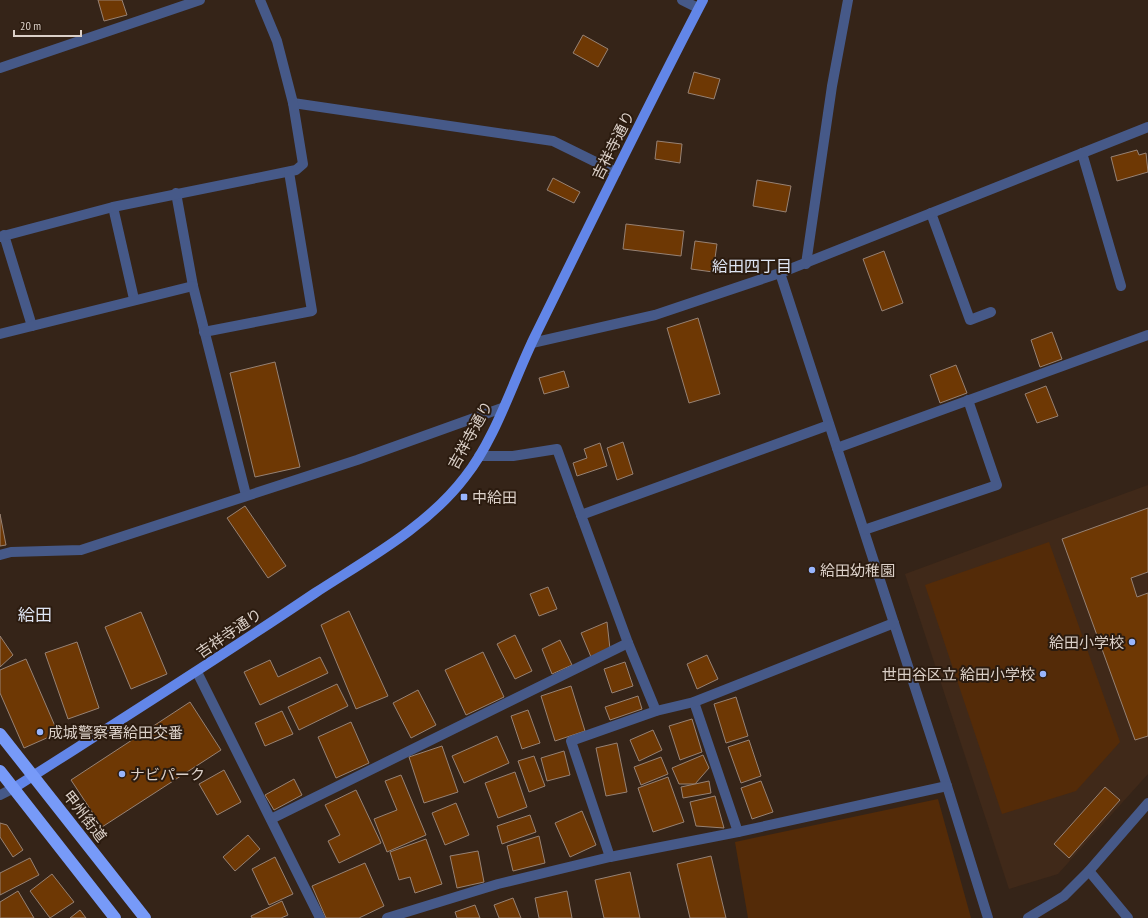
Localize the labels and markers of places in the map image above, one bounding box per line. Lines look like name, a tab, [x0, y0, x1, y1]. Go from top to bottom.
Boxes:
place label: 中給田	[472, 488, 517, 507]
marker: 中給田	[459, 492, 469, 502]
place label: 給田幼稚園	[820, 561, 895, 580]
marker: 給田幼稚園	[807, 565, 817, 575]
place label: 給田小学校	[1049, 633, 1124, 652]
marker: 給田小学校	[1127, 637, 1137, 647]
place label: 世田谷区立 給田小学校	[882, 665, 1035, 684]
marker: 世田谷区立 給田小学校	[1038, 669, 1048, 679]
place label: 成城警察署給田交番	[48, 723, 183, 742]
marker: 成城警察署給田交番	[35, 727, 45, 737]
place label: ナビパーク	[130, 765, 205, 784]
marker: ナビパーク	[117, 769, 127, 779]

